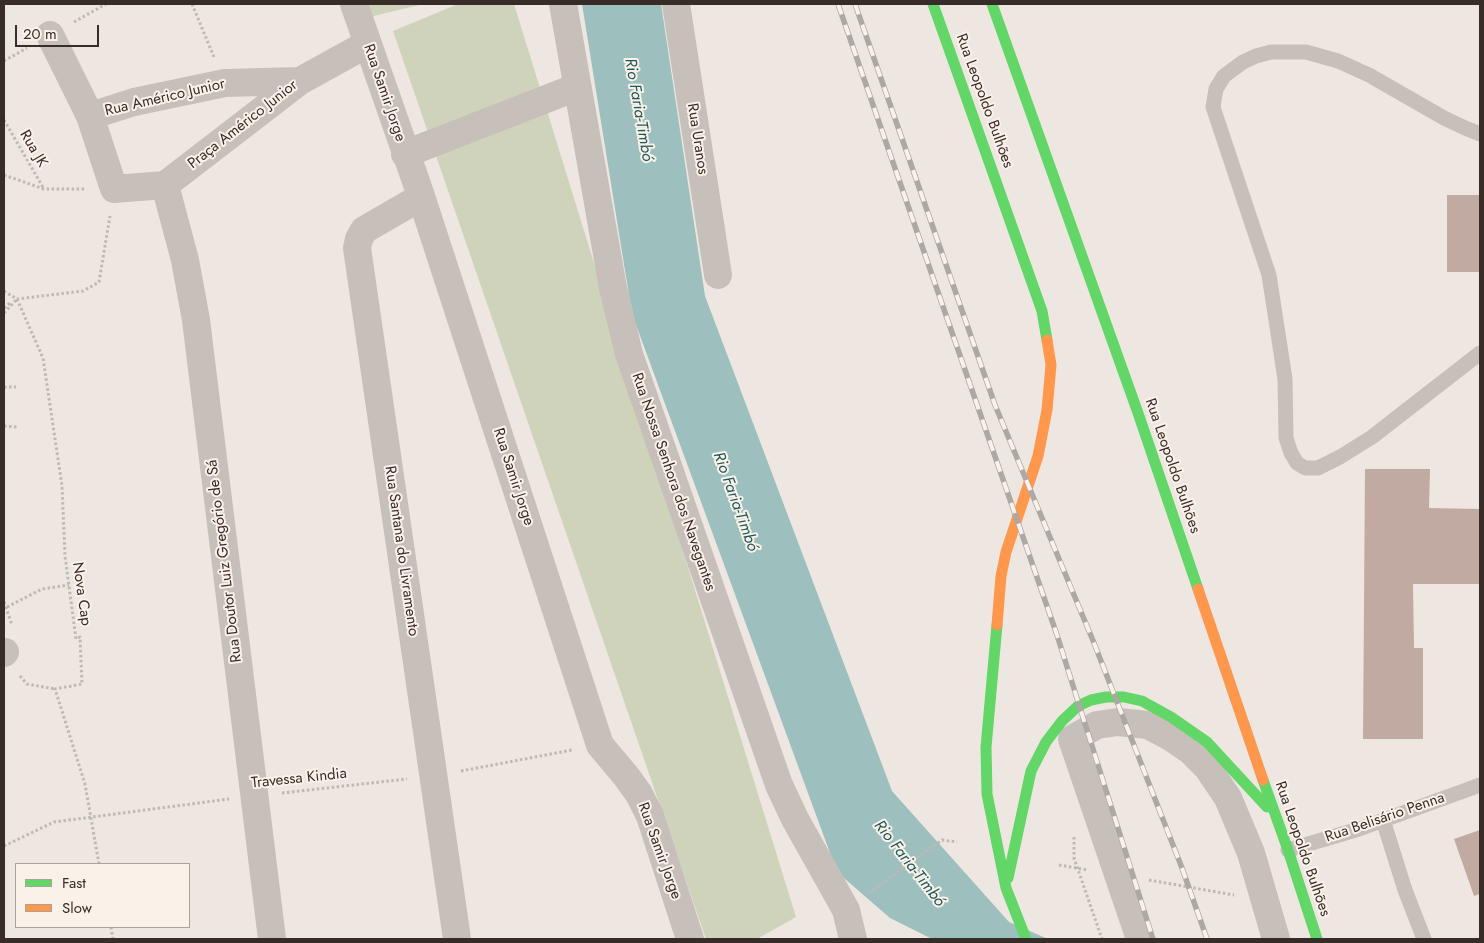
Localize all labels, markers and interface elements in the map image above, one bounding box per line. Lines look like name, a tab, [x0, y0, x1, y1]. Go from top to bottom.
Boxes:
scale bar	[18, 15, 101, 47]
text: 20 m	[23, 23, 57, 45]
street label: Rua Leopoldo Bulhões	[951, 31, 1017, 171]
street label: Rua Samir Jorge	[359, 42, 409, 144]
water label: Rio Faria-Timbó	[619, 57, 657, 163]
street label: Rua Américo Junior	[103, 75, 227, 121]
street label: Praça Américo Junior	[185, 77, 301, 173]
street label: Rua Uranos	[682, 102, 712, 176]
street label: Rua JK	[15, 127, 51, 171]
street label: Rua Nossa Senhora dos Navegantes	[627, 371, 719, 593]
street label: Rua Leopoldo Bulhões	[1140, 396, 1204, 536]
street label: Rua Samir Jorge	[489, 426, 537, 528]
water label: Rio Faria-Timbó	[708, 450, 762, 554]
street label: Rua Doutor Luiz Gregório de Sá	[204, 458, 246, 664]
street label: Rua Santana do Livramento	[380, 465, 422, 637]
street label: Nova Cap	[68, 561, 94, 627]
street label: Travessa Kindia	[250, 765, 348, 793]
street label: Rua Leopoldo Bulhões	[1270, 779, 1334, 919]
street label: Rua Belisário Penna	[1323, 789, 1447, 847]
street label: Rua Samir Jorge	[633, 800, 685, 902]
water label: Rio Faria-Timbó	[869, 817, 949, 911]
legend	[15, 863, 190, 928]
text: Fast	[62, 872, 86, 894]
text: Slow	[62, 897, 92, 919]

